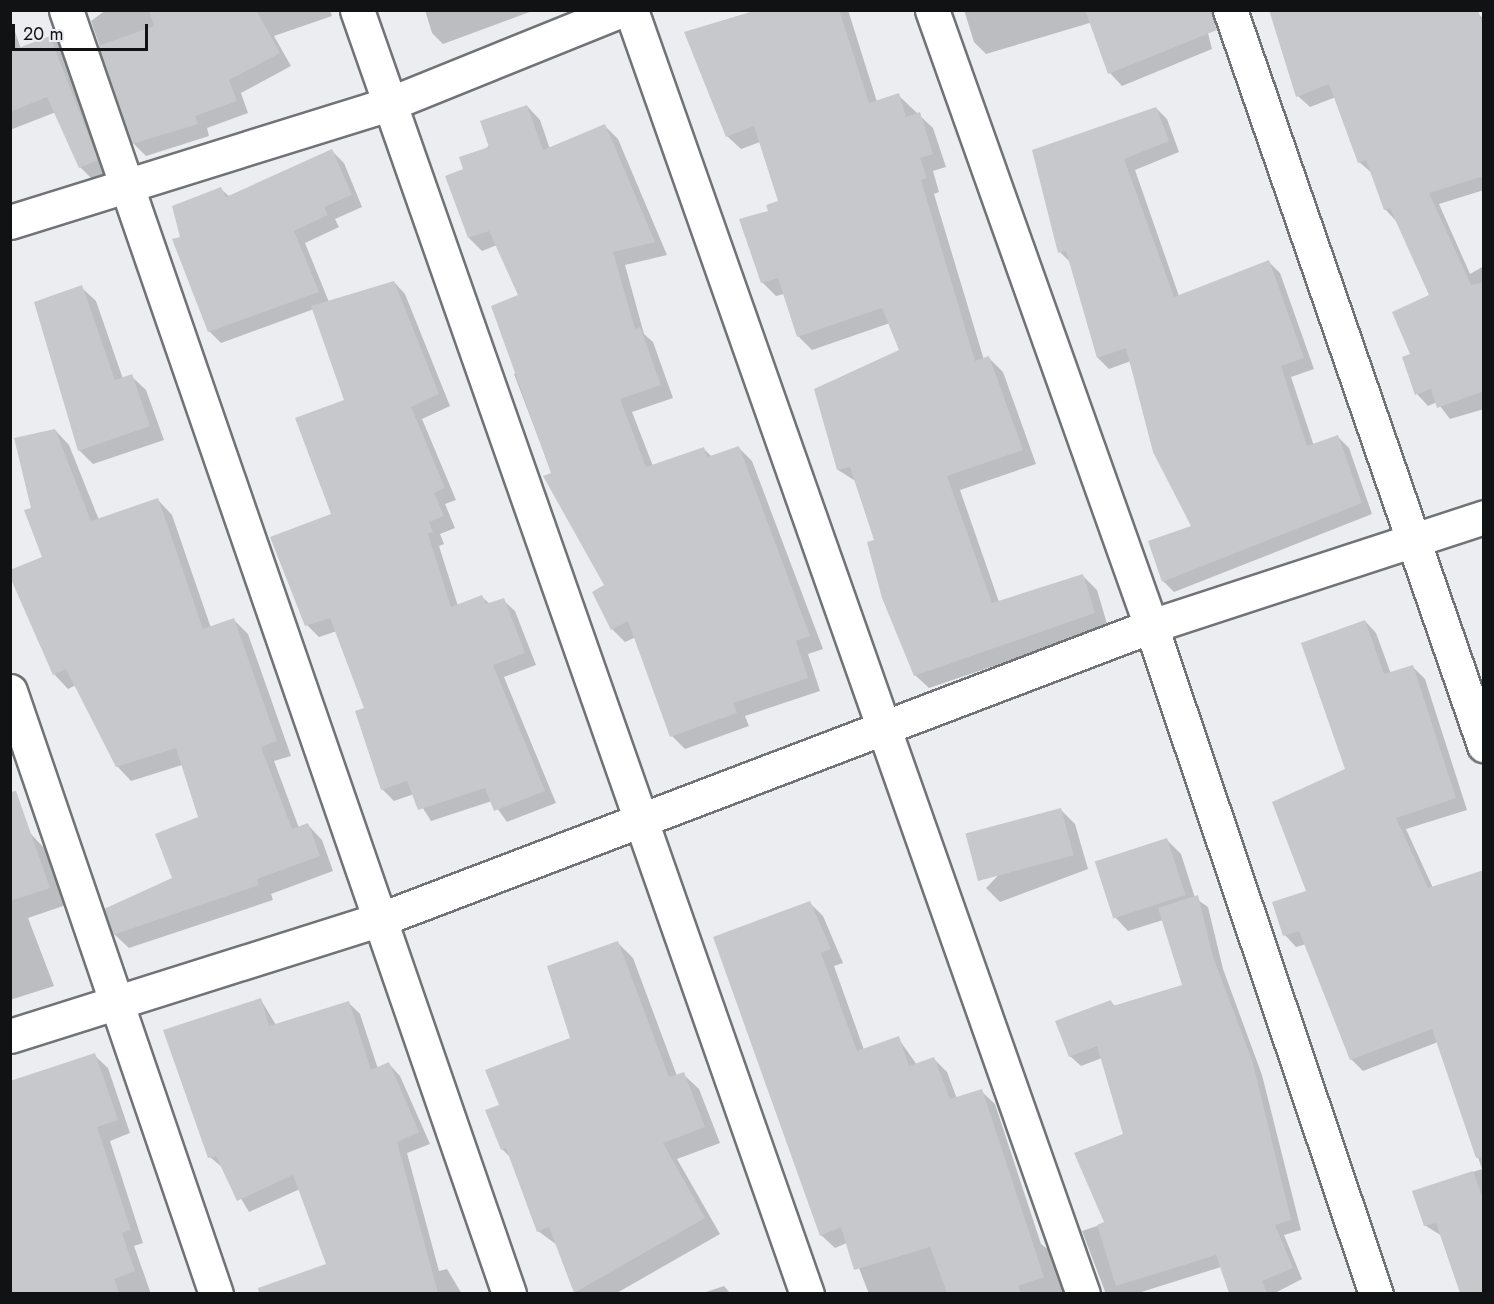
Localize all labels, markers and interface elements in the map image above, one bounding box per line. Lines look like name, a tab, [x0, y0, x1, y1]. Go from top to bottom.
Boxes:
scale bar	[15, 12, 152, 50]
text: 20 m	[23, 21, 63, 47]

